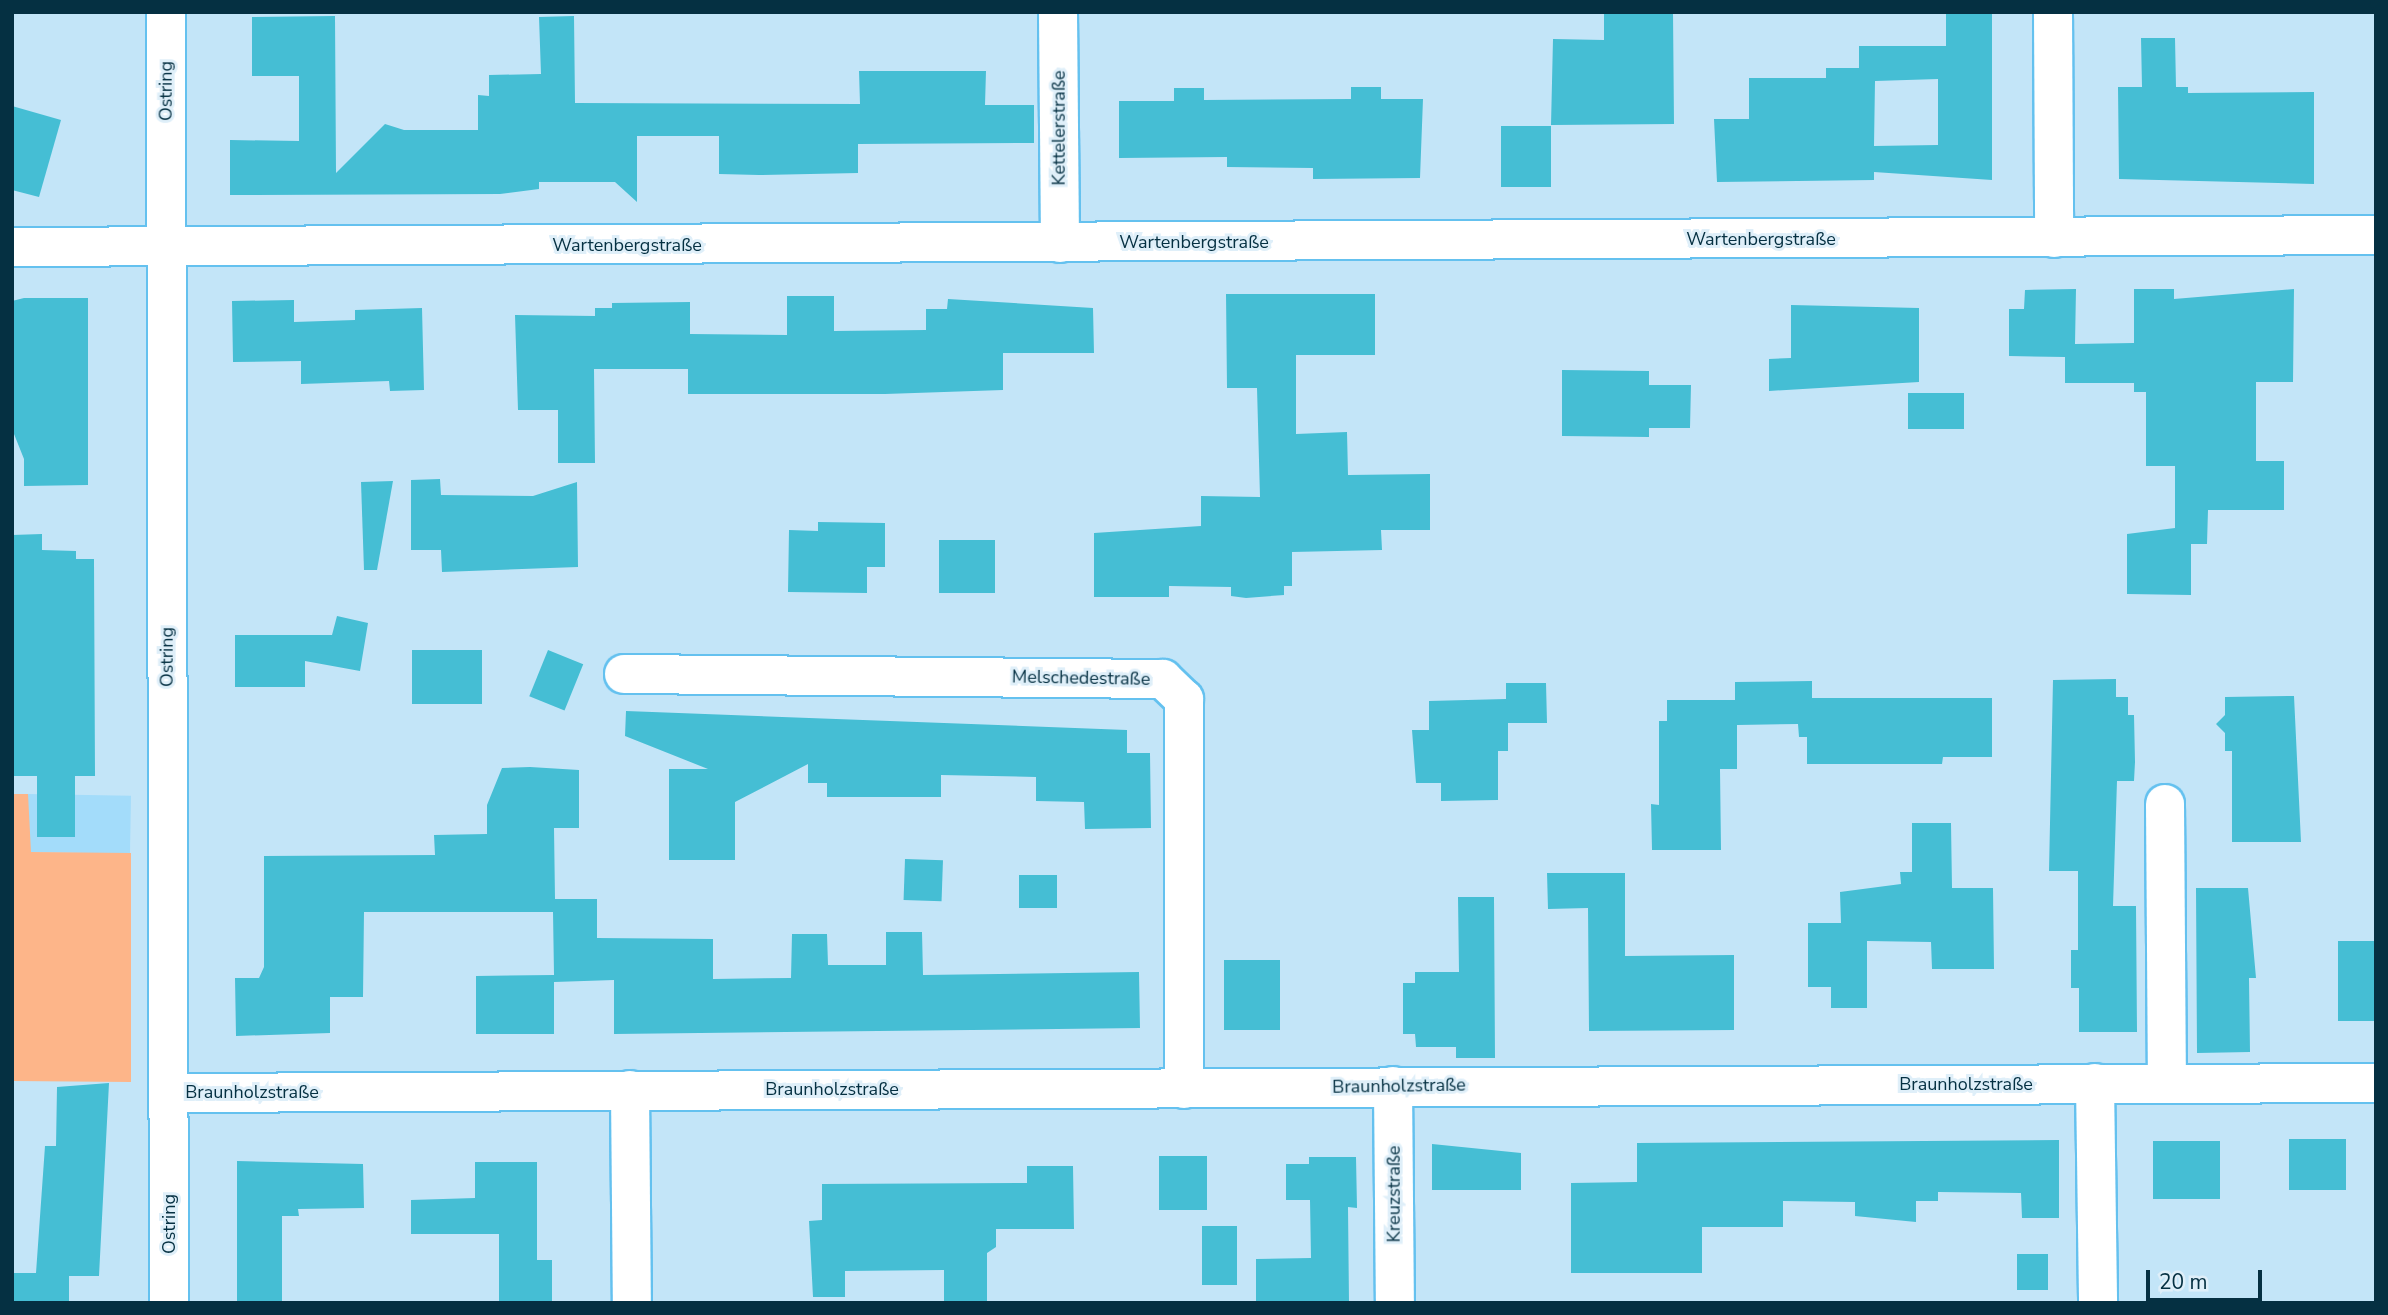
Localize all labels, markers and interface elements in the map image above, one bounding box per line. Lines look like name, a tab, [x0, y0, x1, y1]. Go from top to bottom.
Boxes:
street label: Ostring	[155, 61, 177, 121]
street label: Kettelerstraße	[1048, 70, 1070, 186]
street label: Wartenbergstraße	[1686, 228, 1836, 250]
street label: Wartenbergstraße	[1119, 231, 1269, 253]
street label: Wartenbergstraße	[552, 234, 702, 256]
street label: Ostring	[156, 627, 178, 687]
street label: Melschedestraße	[1012, 666, 1150, 690]
street label: Braunholzstraße	[1899, 1073, 2033, 1095]
street label: Braunholzstraße	[1332, 1074, 1466, 1098]
street label: Braunholzstraße	[765, 1078, 899, 1100]
street label: Braunholzstraße	[185, 1081, 319, 1103]
street label: Kreuzstraße	[1383, 1146, 1405, 1242]
street label: Ostring	[158, 1194, 180, 1254]
scale bar	[2150, 1256, 2266, 1300]
text: 20 m	[2159, 1268, 2208, 1296]

